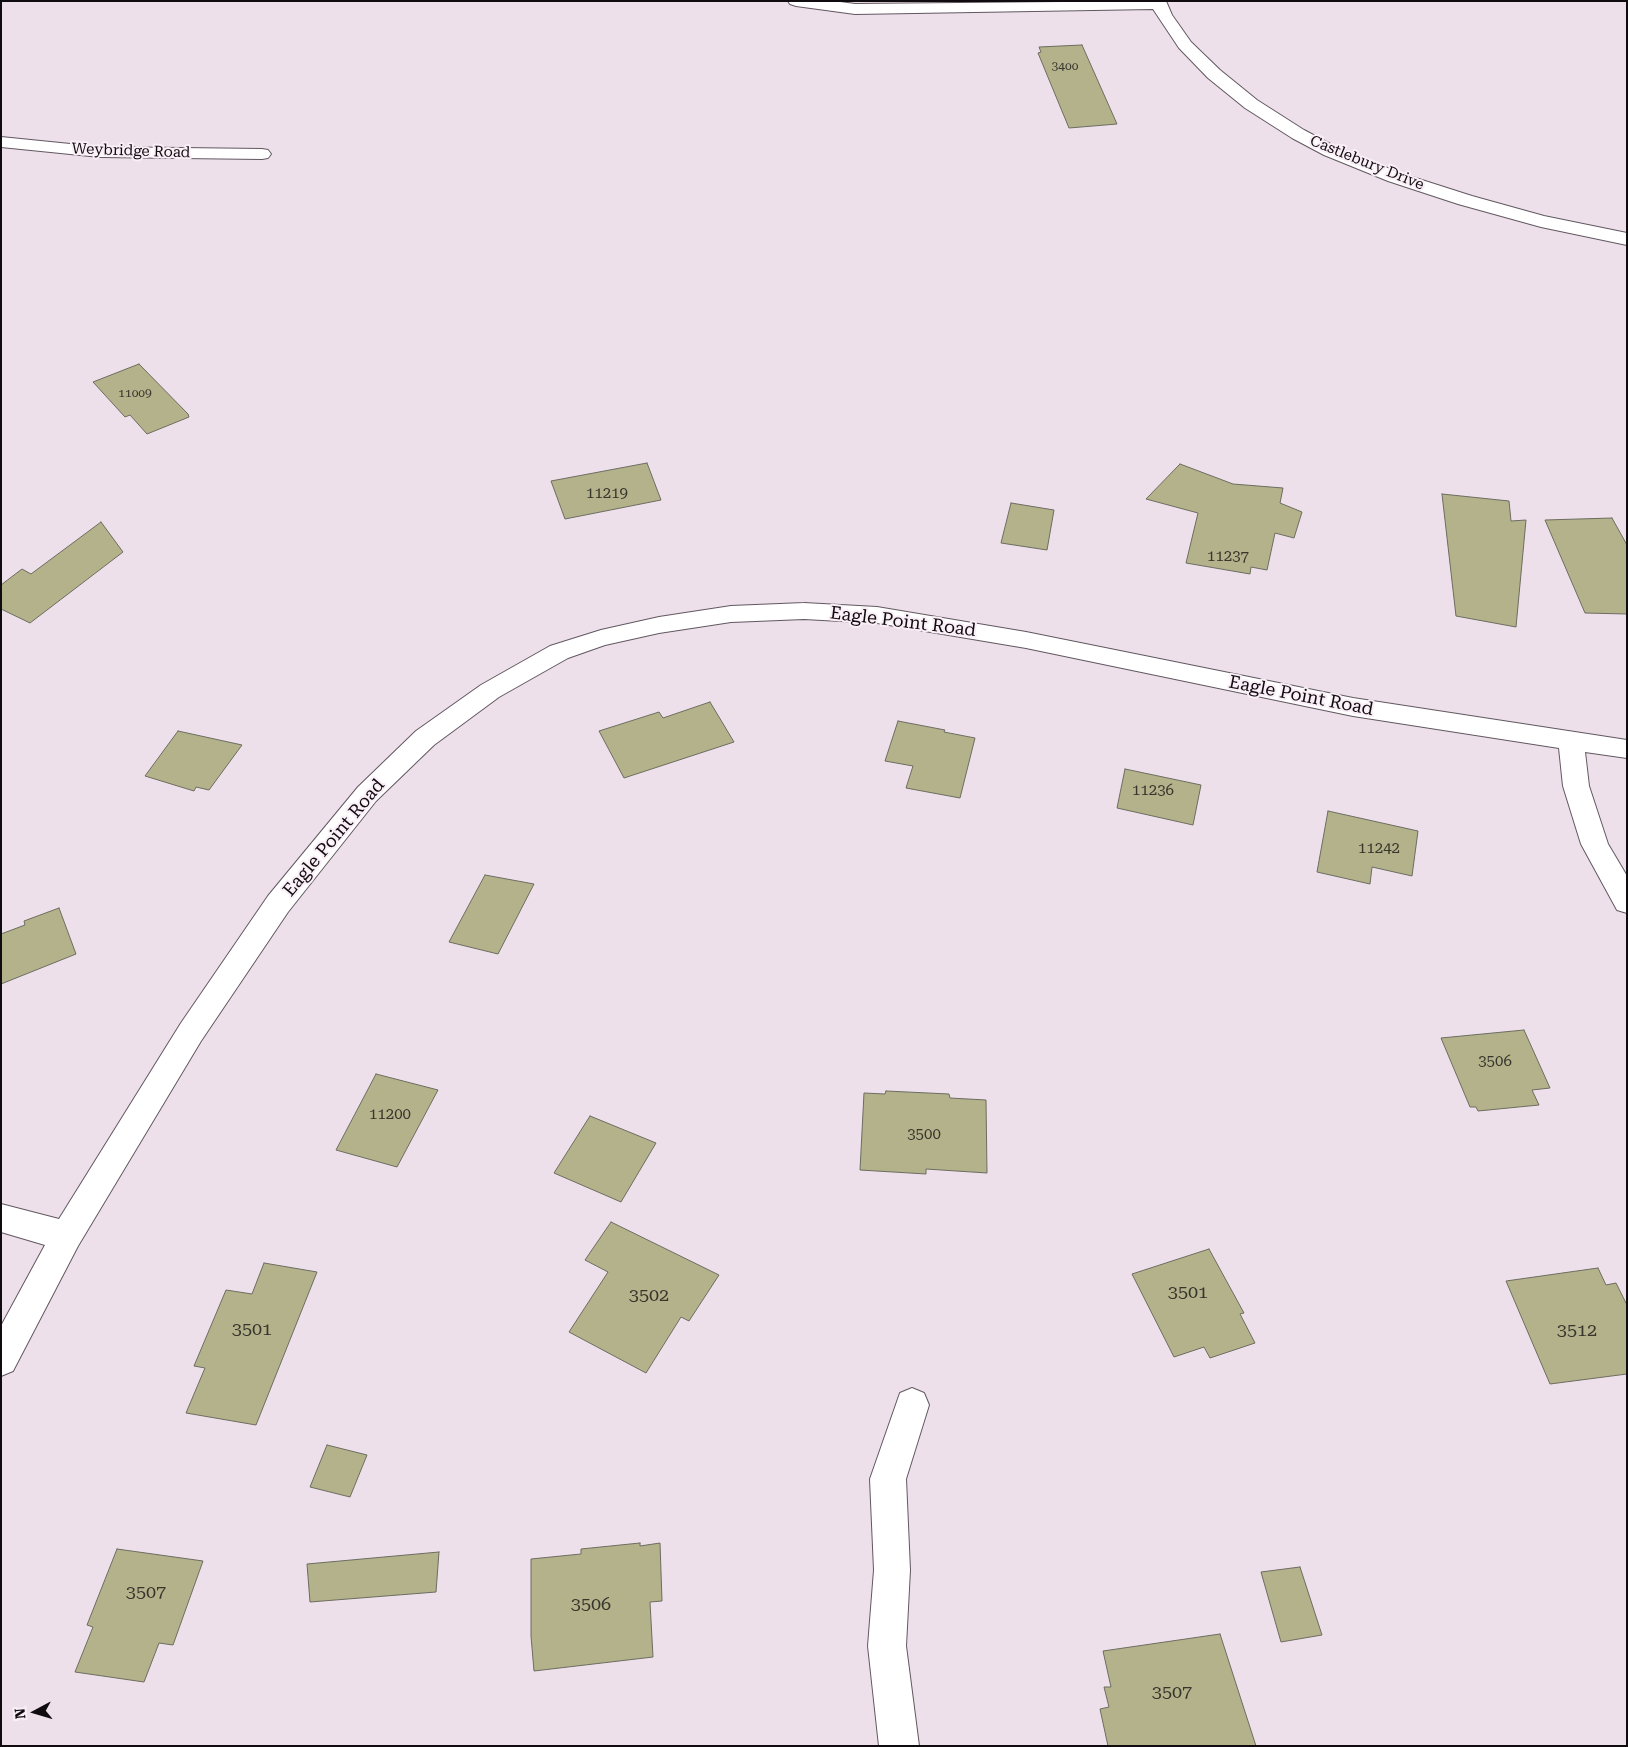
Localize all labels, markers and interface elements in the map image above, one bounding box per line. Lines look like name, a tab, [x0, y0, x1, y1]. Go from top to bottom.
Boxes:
house number: 3400	[1052, 59, 1078, 73]
street label: Castlebury Drive	[1307, 132, 1427, 194]
street label: Weybridge Road	[71, 140, 191, 162]
house number: 11009	[118, 386, 152, 400]
house number: 11219	[586, 485, 628, 503]
house number: 11237	[1207, 548, 1249, 566]
street label: Eagle Point Road	[829, 602, 977, 642]
street label: Eagle Point Road	[1227, 671, 1375, 721]
street label: Eagle Point Road	[279, 775, 389, 901]
house number: 11236	[1132, 782, 1174, 800]
house number: 11242	[1358, 840, 1400, 858]
house number: 3506	[1478, 1053, 1512, 1071]
house number: 11200	[369, 1106, 411, 1124]
house number: 3500	[907, 1126, 941, 1144]
house number: 3501	[1168, 1282, 1208, 1304]
house number: 3502	[629, 1285, 669, 1307]
house number: 3501	[232, 1319, 272, 1341]
house number: 3512	[1557, 1320, 1597, 1342]
house number: 3507	[126, 1582, 166, 1604]
house number: 3506	[571, 1594, 611, 1616]
house number: 3507	[1152, 1682, 1192, 1704]
north arrow	[10, 1687, 60, 1737]
text: N	[12, 1707, 29, 1720]

